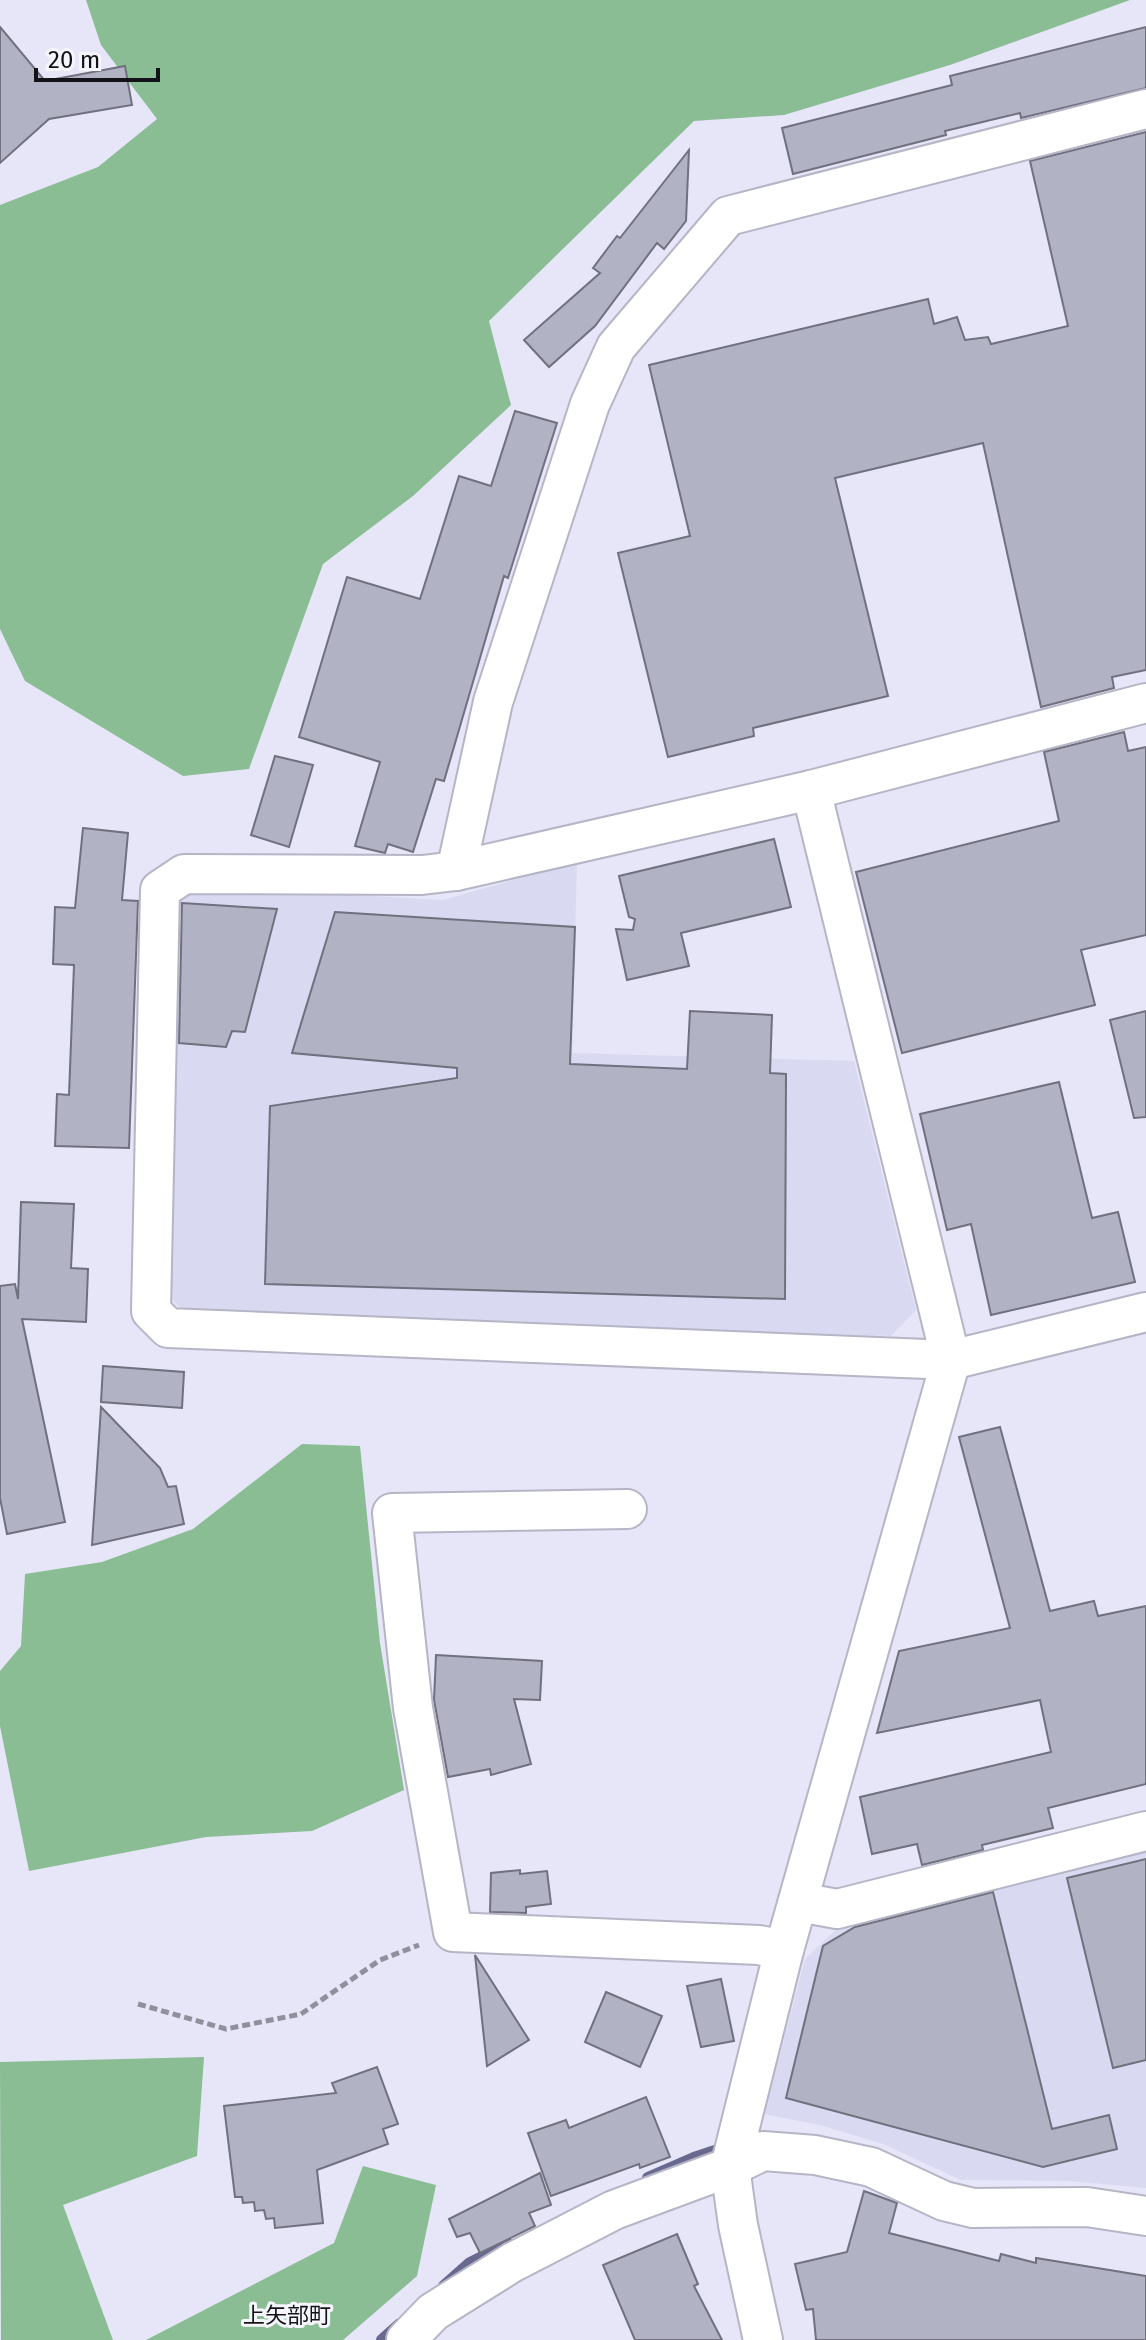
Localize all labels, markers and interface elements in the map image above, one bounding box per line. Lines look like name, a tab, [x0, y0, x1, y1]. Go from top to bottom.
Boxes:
scale bar	[36, 32, 158, 82]
text: 20 m	[48, 46, 100, 74]
district label: 上矢部町	[243, 2302, 331, 2329]

